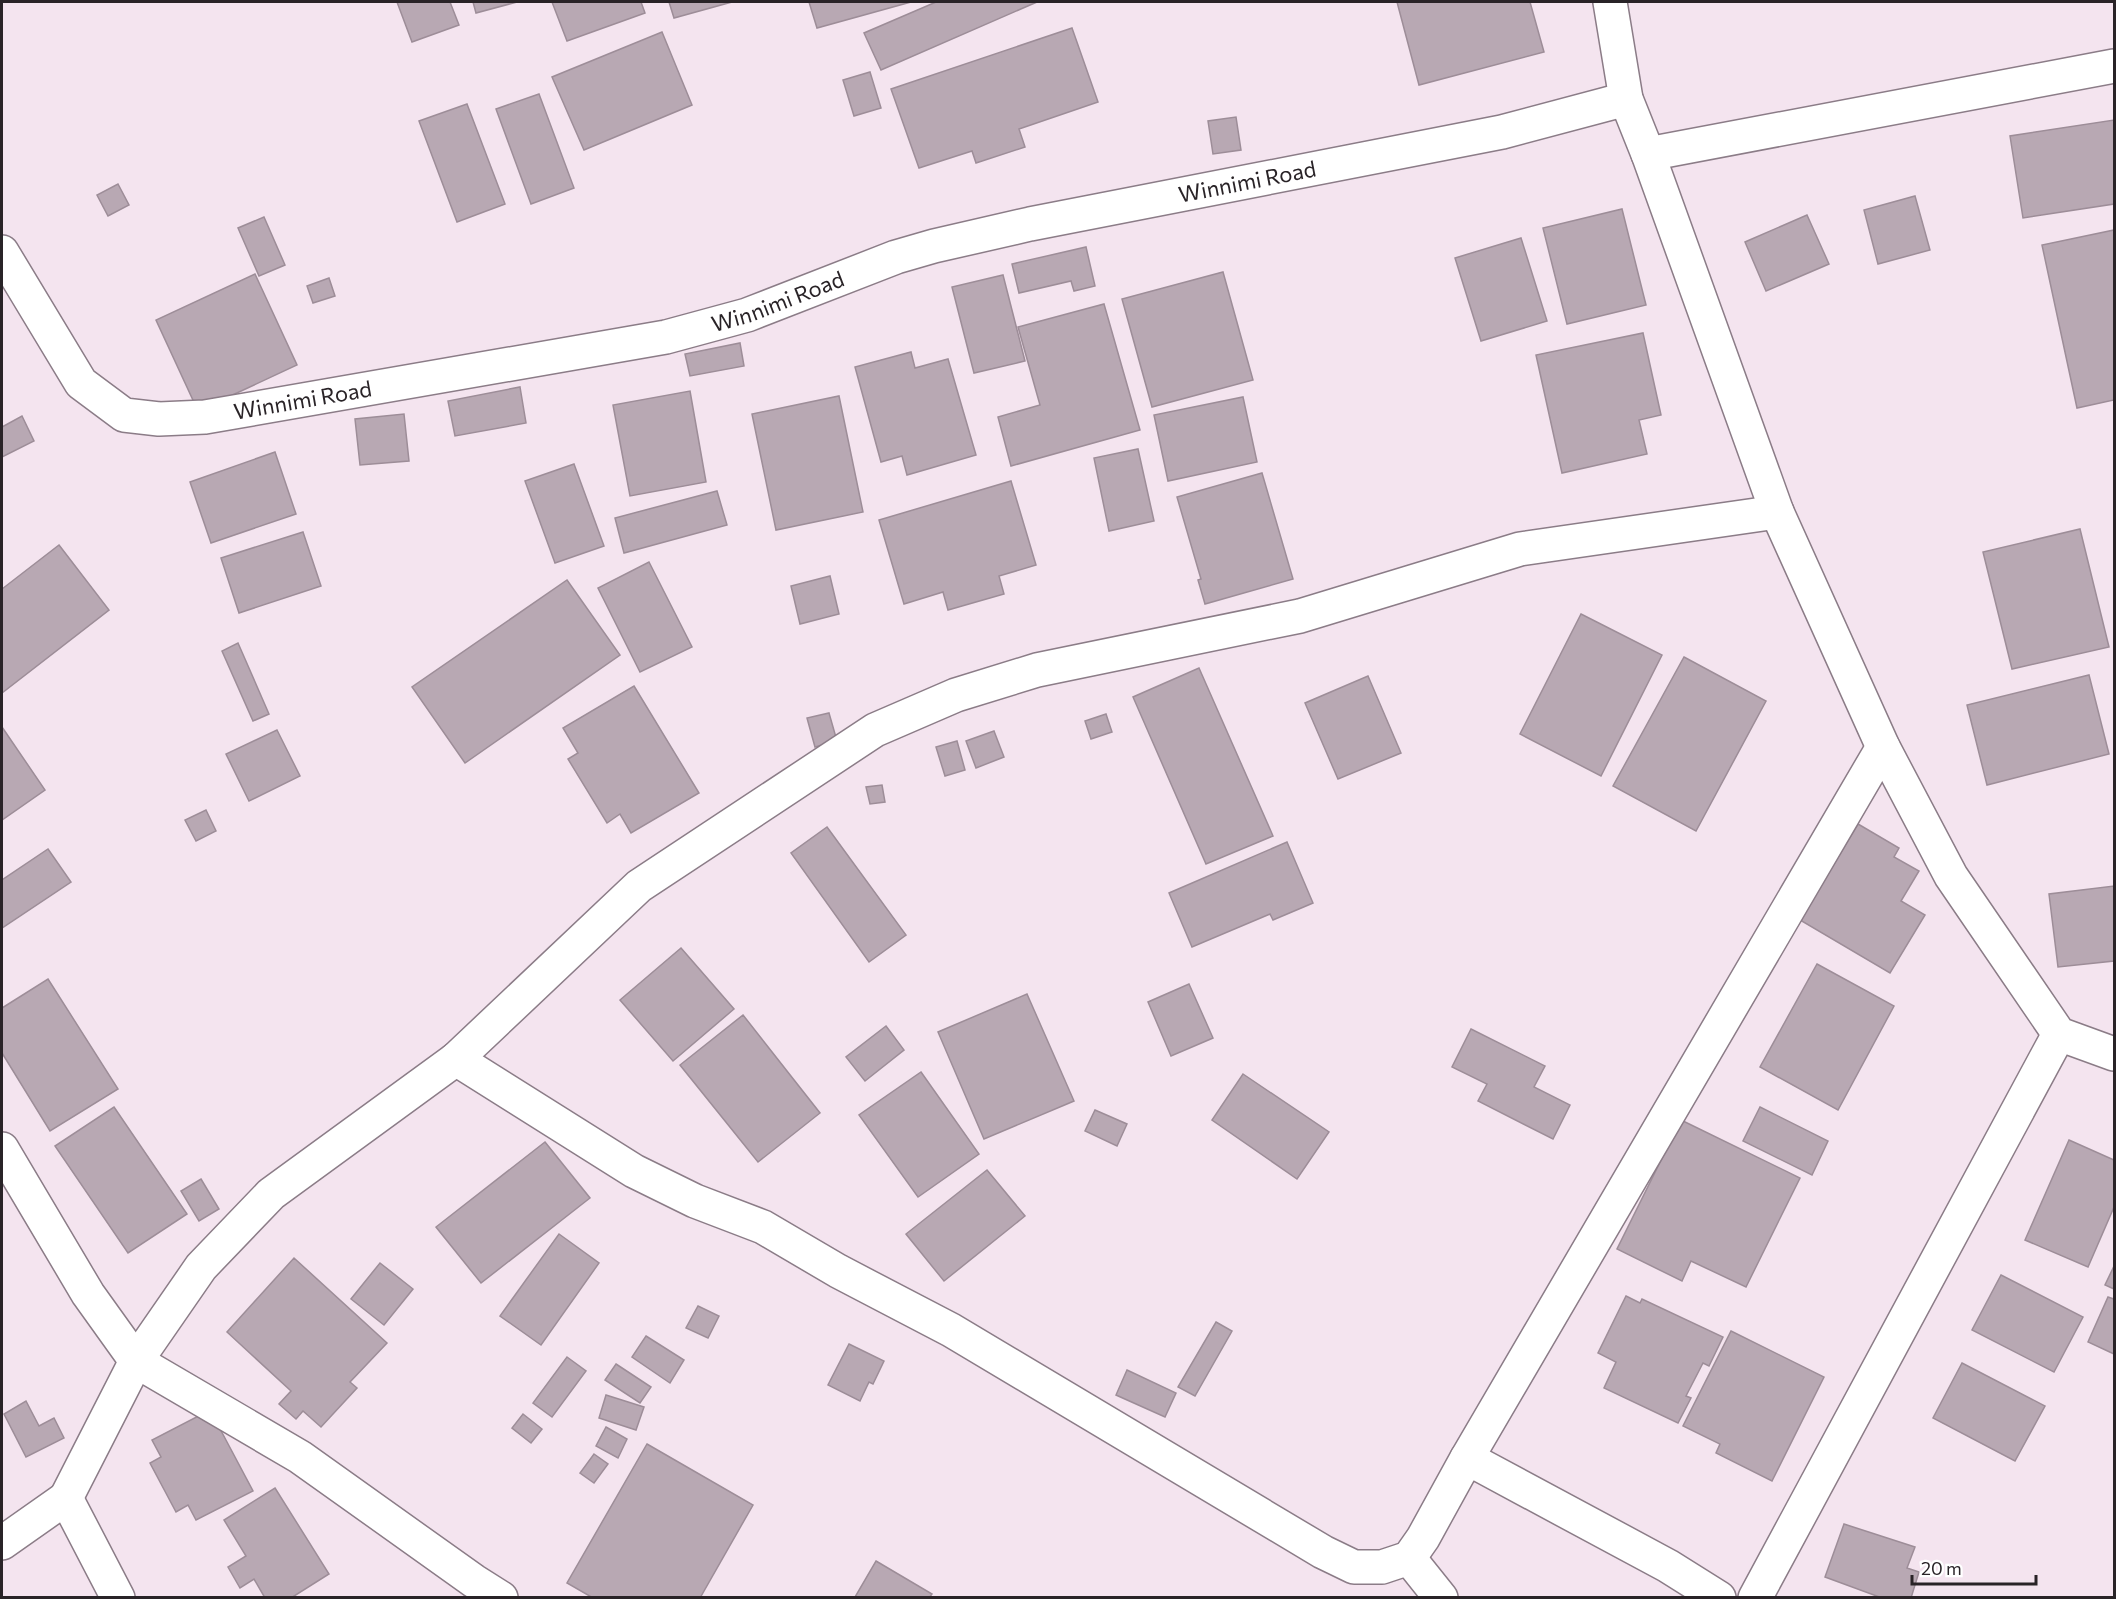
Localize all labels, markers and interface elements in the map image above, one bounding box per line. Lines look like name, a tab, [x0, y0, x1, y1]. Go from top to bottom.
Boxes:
street label: Winnimi Road	[1176, 155, 1318, 208]
street label: Winnimi Road	[708, 265, 848, 337]
street label: Winnimi Road	[232, 374, 374, 425]
scale bar	[1912, 1548, 2036, 1586]
text: 20 m	[1921, 1557, 1962, 1579]

